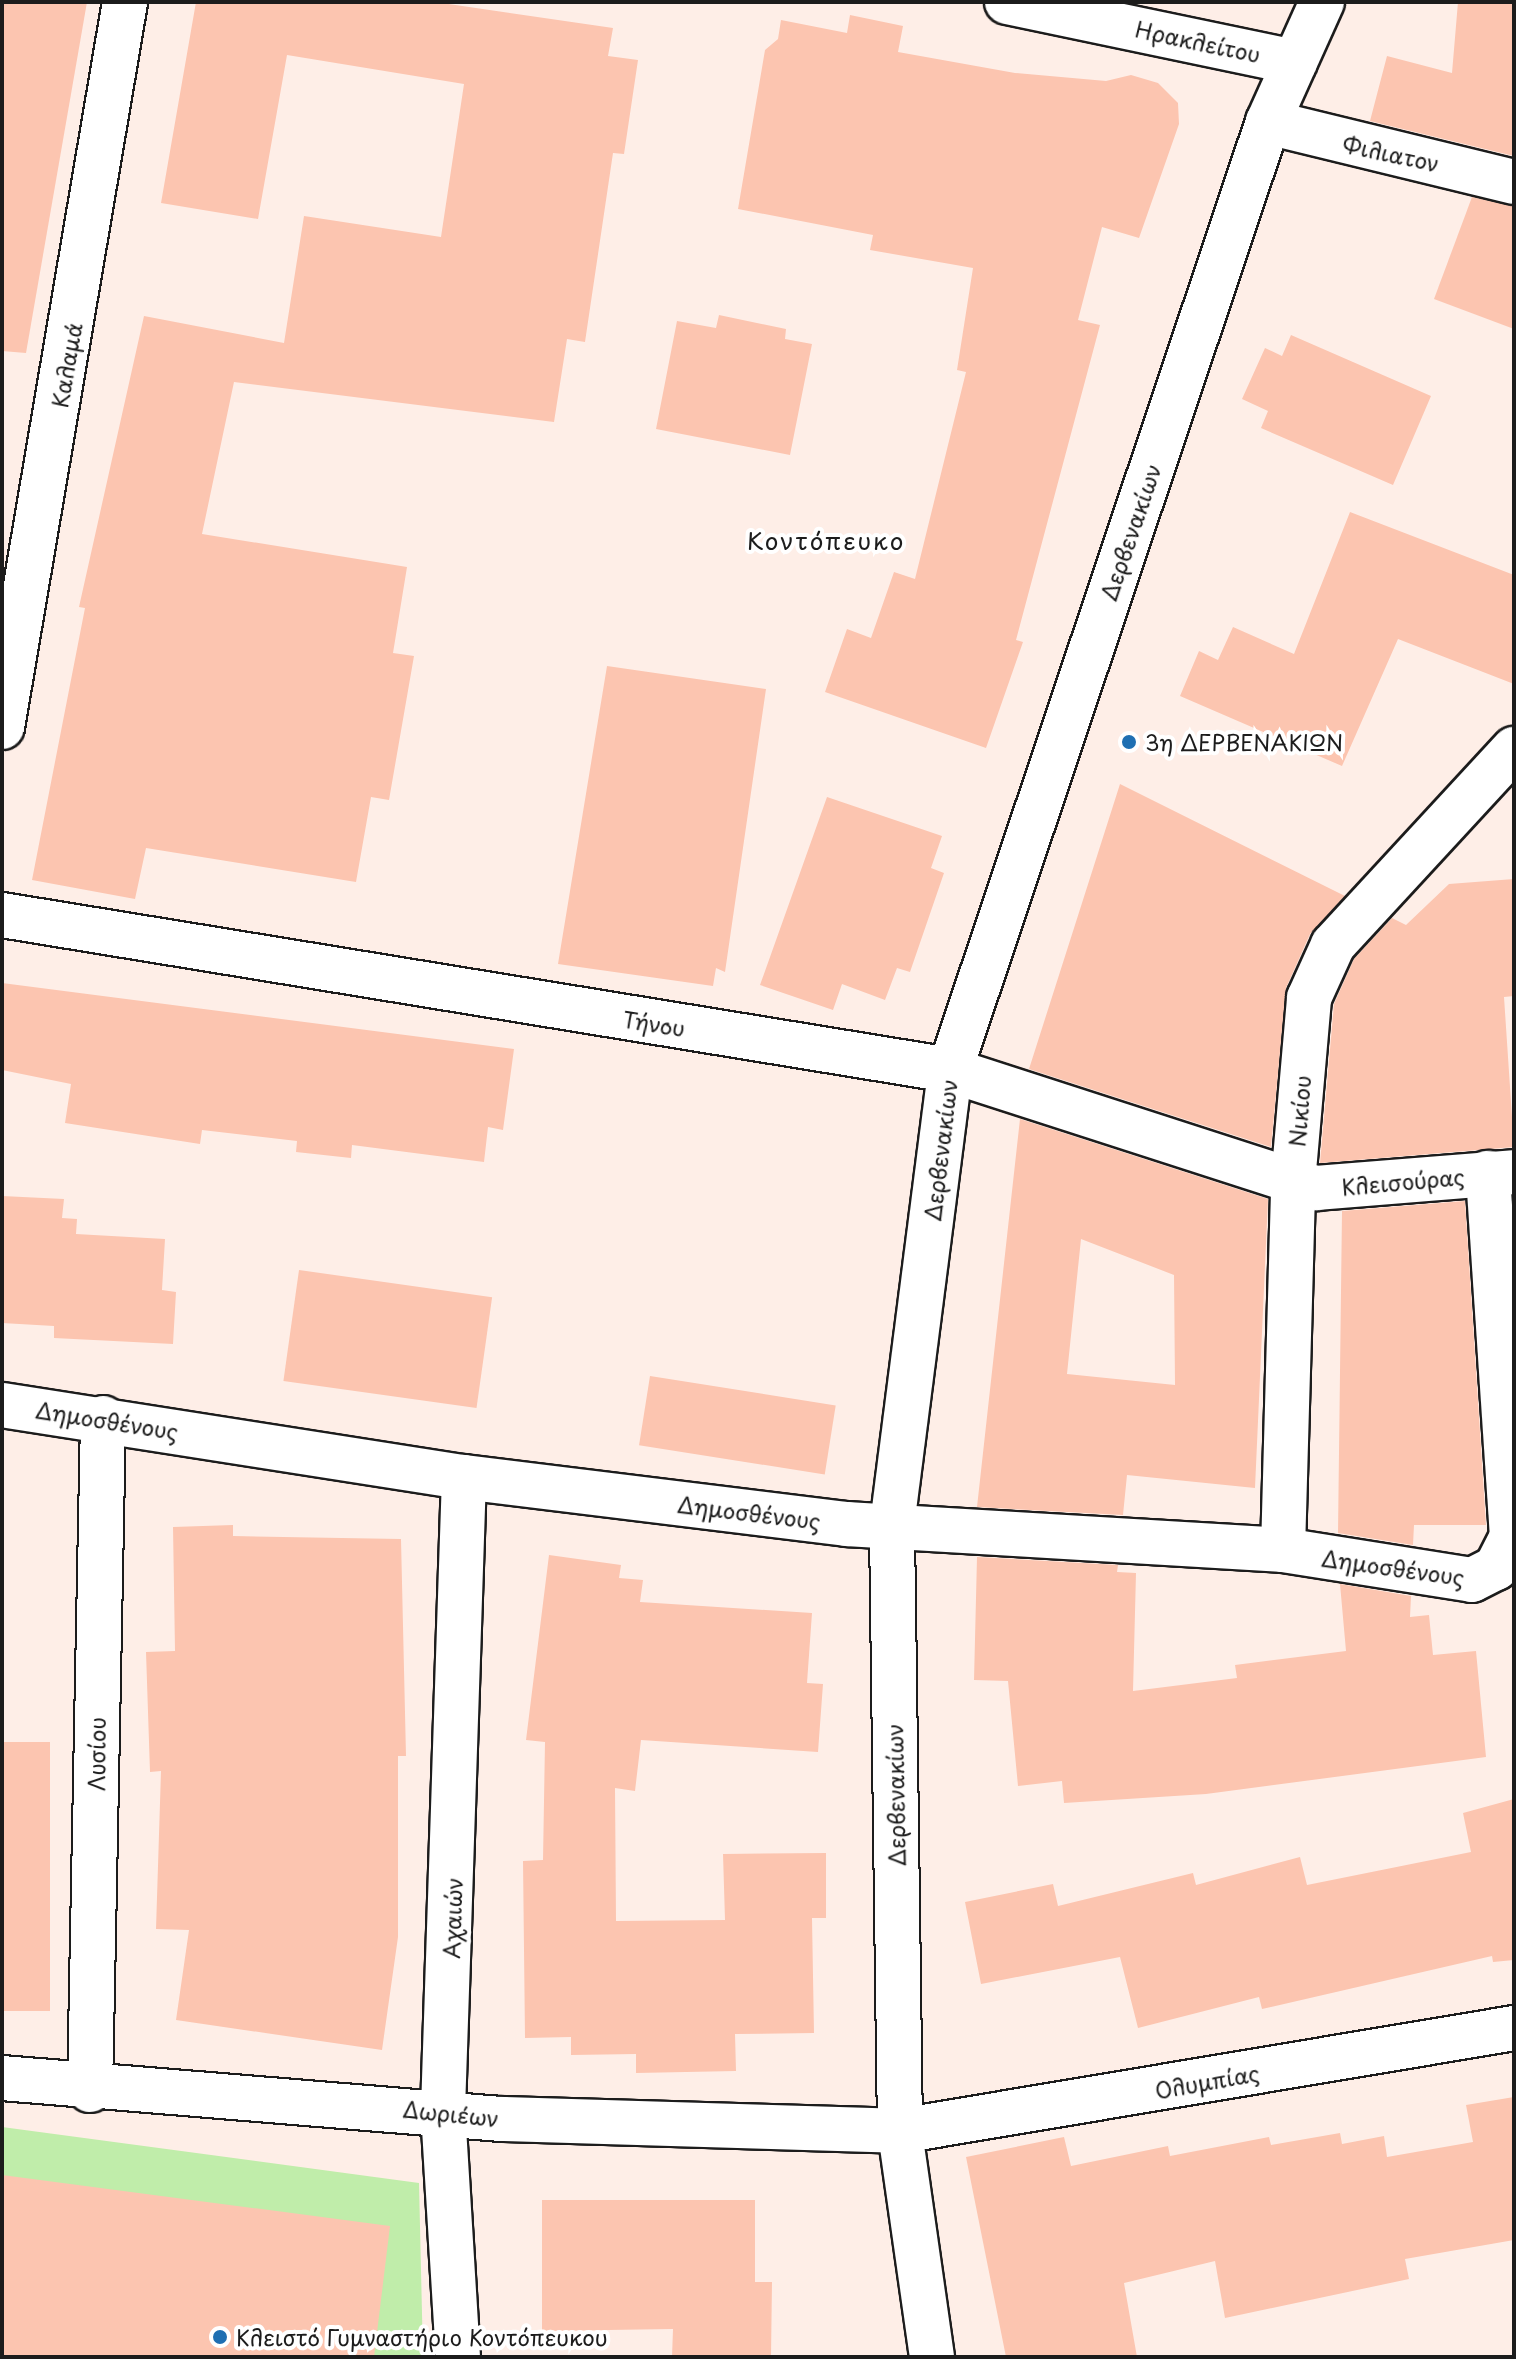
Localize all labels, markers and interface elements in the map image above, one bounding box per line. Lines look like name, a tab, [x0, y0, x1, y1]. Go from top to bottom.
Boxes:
street label: Ηρακλείτου	[1133, 15, 1263, 67]
street label: Φιλιατον	[1340, 130, 1442, 176]
street label: Καλαμά	[46, 320, 86, 410]
street label: Δερβενακίων	[1094, 460, 1166, 604]
district label: Κοντόπευκο	[747, 527, 905, 555]
place label: 3η ΔΕΡΒΕΝΑΚΙΩΝ	[1145, 729, 1344, 755]
marker: 3η ΔΕΡΒΕΝΑΚΙΩΝ	[1120, 733, 1138, 751]
street label: Τήνου	[621, 1005, 687, 1041]
street label: Νικίου	[1283, 1074, 1315, 1148]
street label: Δερβενακίων	[918, 1078, 962, 1222]
street label: Κλεισούρας	[1340, 1162, 1466, 1200]
street label: Δημοσθένους	[34, 1396, 180, 1444]
street label: Δημοσθένους	[676, 1490, 822, 1534]
street label: Δημοσθένους	[1320, 1544, 1466, 1590]
street label: Λυσίου	[82, 1717, 110, 1791]
street label: Δερβενακίων	[881, 1723, 909, 1867]
street label: Αχαιών	[437, 1877, 467, 1959]
street label: Ολυμπίας	[1153, 2059, 1261, 2103]
street label: Δωριέων	[402, 2095, 500, 2131]
place label: Κλειστό Γυμναστήριο Κοντόπευκου	[236, 2324, 609, 2350]
marker: Κλειστό Γυμναστήριο Κοντόπευκου	[211, 2328, 229, 2346]

